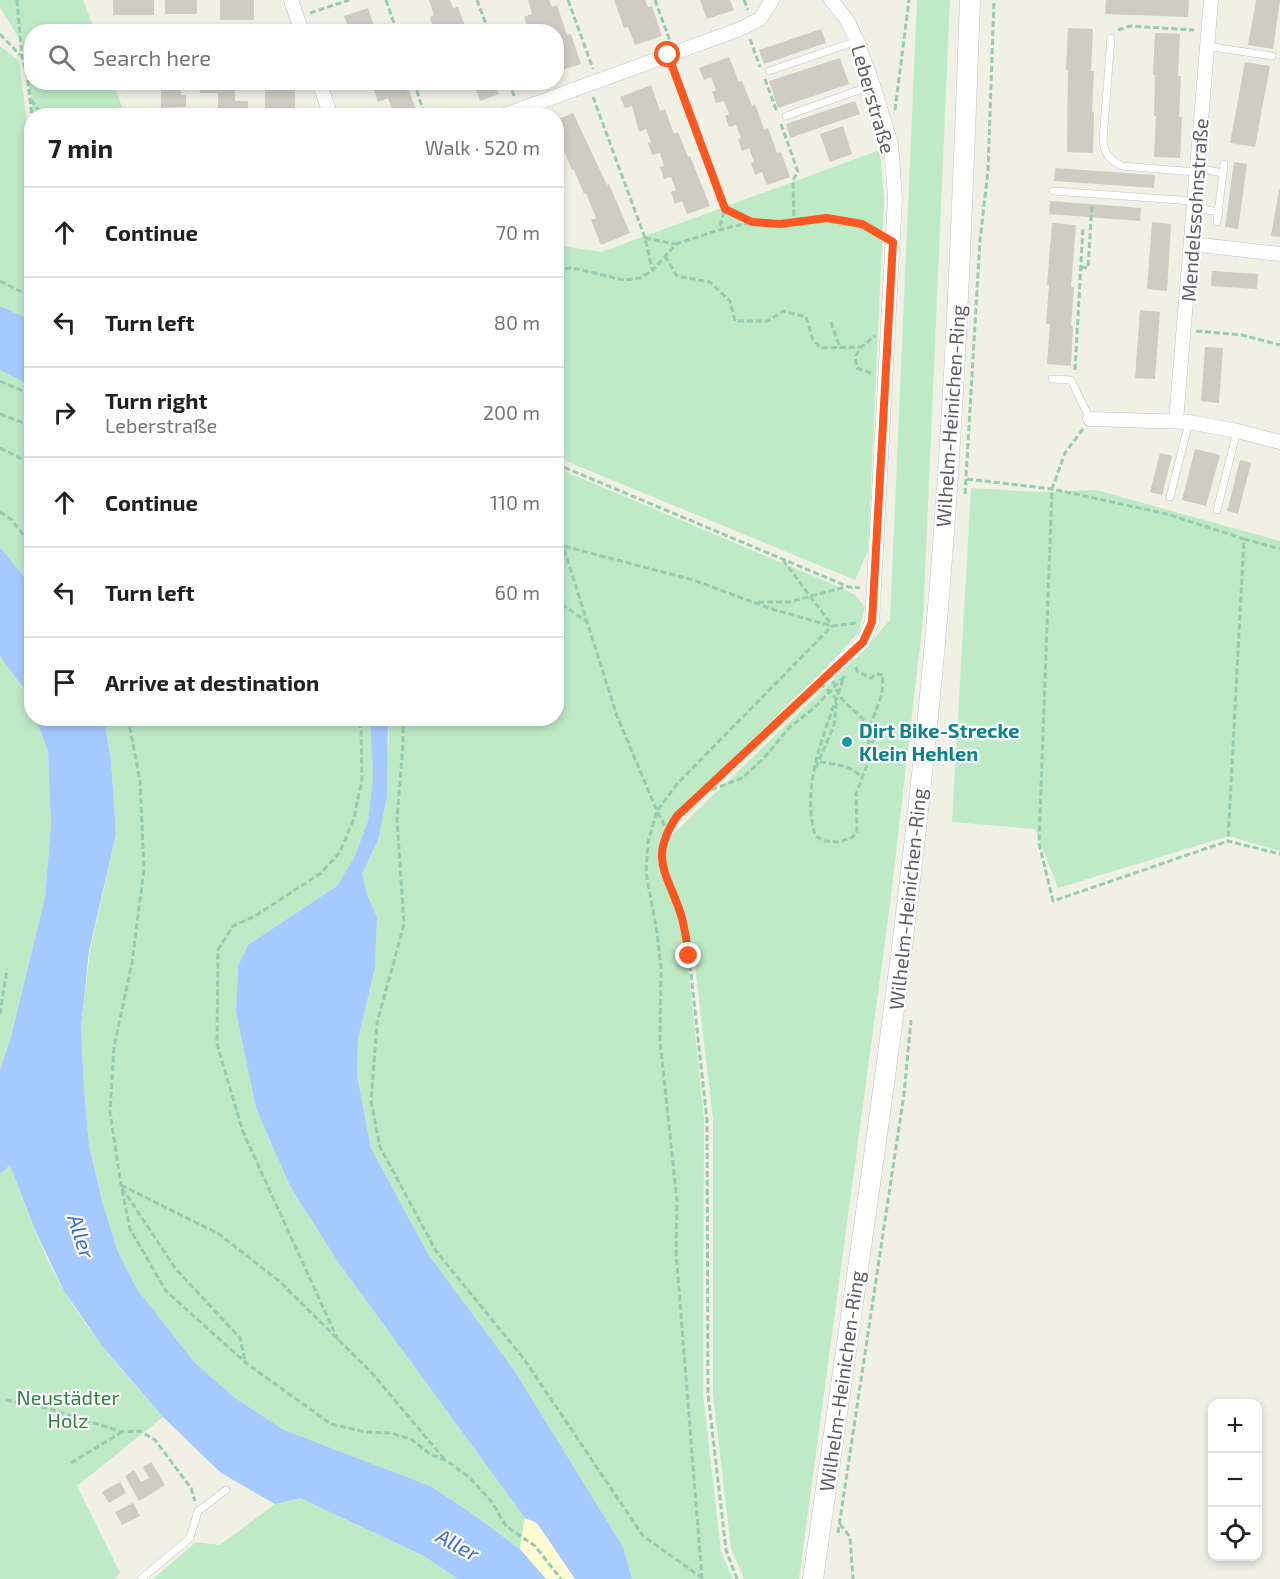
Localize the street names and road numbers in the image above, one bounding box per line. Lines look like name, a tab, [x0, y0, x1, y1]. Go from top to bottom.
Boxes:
street label: Leberstraße	[847, 42, 901, 156]
street label: Mendelssohnstraße	[1176, 117, 1212, 303]
street label: Wilhelm-Heinichen-Ring	[930, 304, 970, 528]
street label: Wilhelm-Heinichen-Ring	[883, 787, 931, 1011]
street label: Wilhelm-Heinichen-Ring	[814, 1269, 868, 1493]

